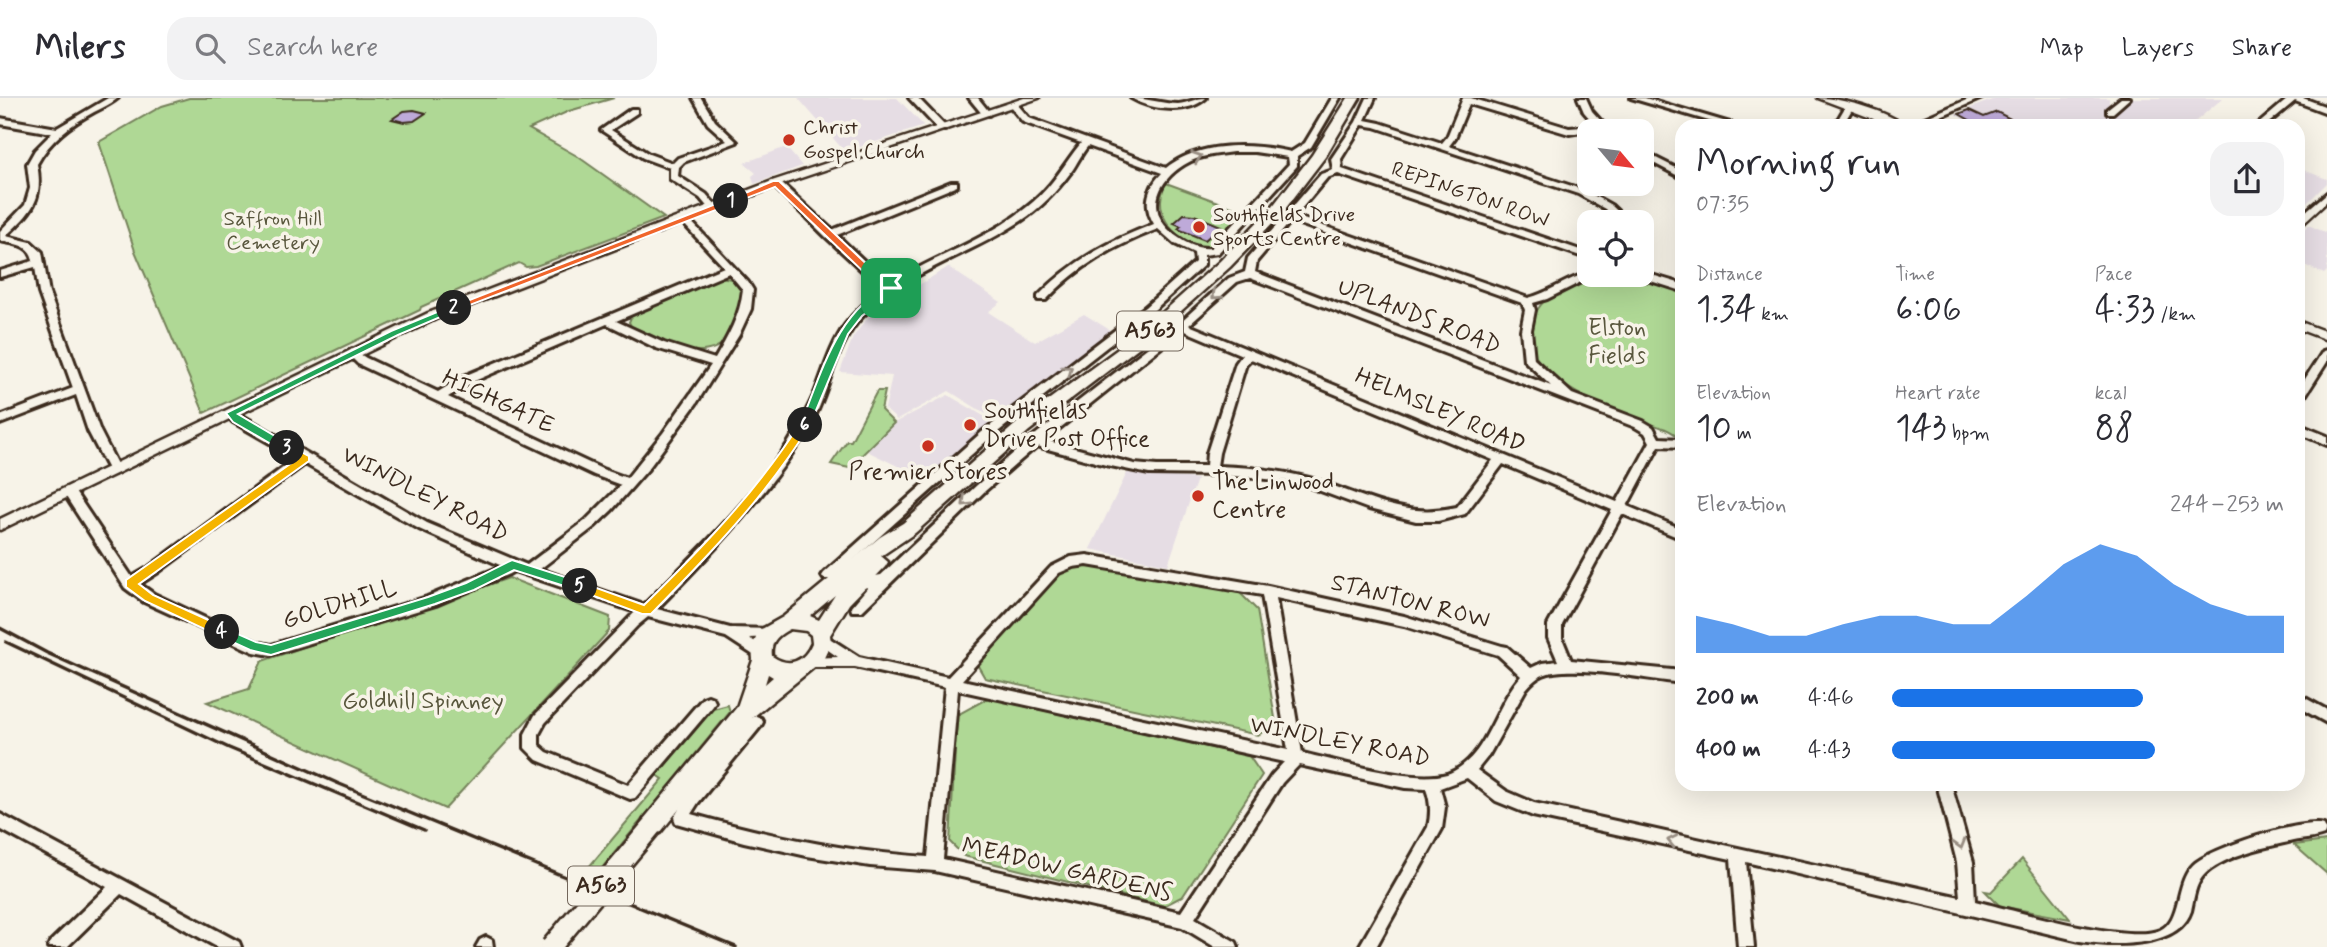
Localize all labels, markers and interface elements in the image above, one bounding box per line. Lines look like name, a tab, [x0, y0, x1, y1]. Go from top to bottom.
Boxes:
search box	[167, 17, 657, 80]
text: Milers	[35, 26, 125, 70]
icon: search	[191, 29, 229, 67]
text: Search here	[247, 31, 378, 65]
text: Map	[2040, 33, 2084, 64]
text: Layers	[2122, 33, 2194, 64]
text: Share	[2232, 33, 2292, 64]
place label: Christ Gospel Church	[803, 114, 925, 166]
north arrow	[1577, 119, 1654, 196]
map controls	[1577, 119, 1654, 287]
marker: Christ Gospel Church	[781, 132, 797, 148]
text: Morning run	[1696, 139, 1901, 188]
button: share	[2210, 142, 2284, 216]
one-way arrow	[1191, 151, 1203, 165]
street label: REPINGTON ROW	[1388, 155, 1552, 235]
pin: 1	[714, 184, 748, 218]
text: 1	[726, 188, 735, 213]
text: 07:35	[1696, 190, 1749, 220]
place label: Southfields Drive Sports Centre	[1213, 201, 1355, 253]
park label: Saffron Hill Cemetery	[224, 205, 322, 257]
button: locate	[1577, 210, 1654, 287]
marker: Southfields Drive Sports Centre	[1191, 219, 1207, 235]
pin	[861, 258, 921, 318]
text: Distance	[1696, 262, 1763, 287]
text: Time	[1895, 262, 1935, 287]
text: Pace	[2095, 262, 2132, 287]
icon: arrive	[872, 269, 910, 307]
street label: UPLANDS ROAD	[1333, 272, 1505, 362]
one-way arrow	[1211, 287, 1224, 299]
text: 1.34	[1696, 287, 1756, 333]
text: 6:06	[1895, 287, 1962, 333]
text: 4:33	[2095, 287, 2155, 333]
pin: 2	[436, 290, 472, 326]
text: 2	[449, 295, 458, 320]
text: km	[1756, 302, 1789, 327]
text: /km	[2155, 302, 2196, 327]
road number: A563	[1117, 312, 1183, 350]
park label: Elston Fields	[1588, 313, 1646, 372]
street label: HELMSLEY ROAD	[1350, 361, 1530, 461]
street label: HIGHGATE	[437, 363, 559, 442]
one-way arrow	[1061, 366, 1073, 379]
text: Elevation	[1696, 381, 1771, 406]
text: Heart rate	[1895, 381, 1981, 406]
text: kcal	[2095, 381, 2127, 406]
place label: Southfields Drive Post Office	[984, 396, 1150, 455]
text: 10	[1696, 406, 1732, 452]
text: 143	[1895, 406, 1947, 452]
text: 88	[2095, 406, 2134, 452]
pin: 6	[788, 408, 822, 442]
text: 6	[800, 412, 809, 437]
marker: Southfields Drive Post Office	[962, 417, 978, 433]
text: m	[1732, 421, 1752, 446]
text: bpm	[1947, 421, 1990, 446]
pin: 3	[270, 430, 304, 466]
text: 3	[282, 435, 291, 460]
marker: Premier Stores	[920, 438, 936, 454]
street label: WINDLEY ROAD	[336, 440, 514, 550]
place label: Premier Stores	[849, 457, 1008, 488]
place label: The Linwood Centre	[1212, 467, 1334, 526]
marker: The Linwood Centre	[1190, 488, 1206, 504]
text: Elevation	[1696, 490, 1787, 520]
text: 244–253 m	[2170, 490, 2284, 520]
one-way arrow	[961, 494, 974, 507]
street label: STANTON ROW	[1327, 567, 1493, 637]
pin: 5	[562, 568, 598, 603]
street label: GOLDHILL	[279, 573, 401, 637]
text: 5	[574, 573, 585, 598]
pin: 4	[204, 614, 240, 650]
text: 4	[216, 619, 227, 644]
text: 200 m	[1696, 683, 1759, 713]
text: 4:46	[1808, 683, 1854, 713]
park label: Goldhill Spinney	[342, 686, 504, 717]
street label: WINDLEY ROAD	[1247, 709, 1433, 775]
text: 400 m	[1696, 735, 1761, 765]
text: 4:43	[1808, 735, 1851, 765]
street label: MEADOW GARDENS	[959, 831, 1175, 909]
one-way arrow	[1666, 834, 1678, 849]
one-way arrow	[1952, 838, 1967, 850]
road number: A563	[568, 866, 634, 906]

